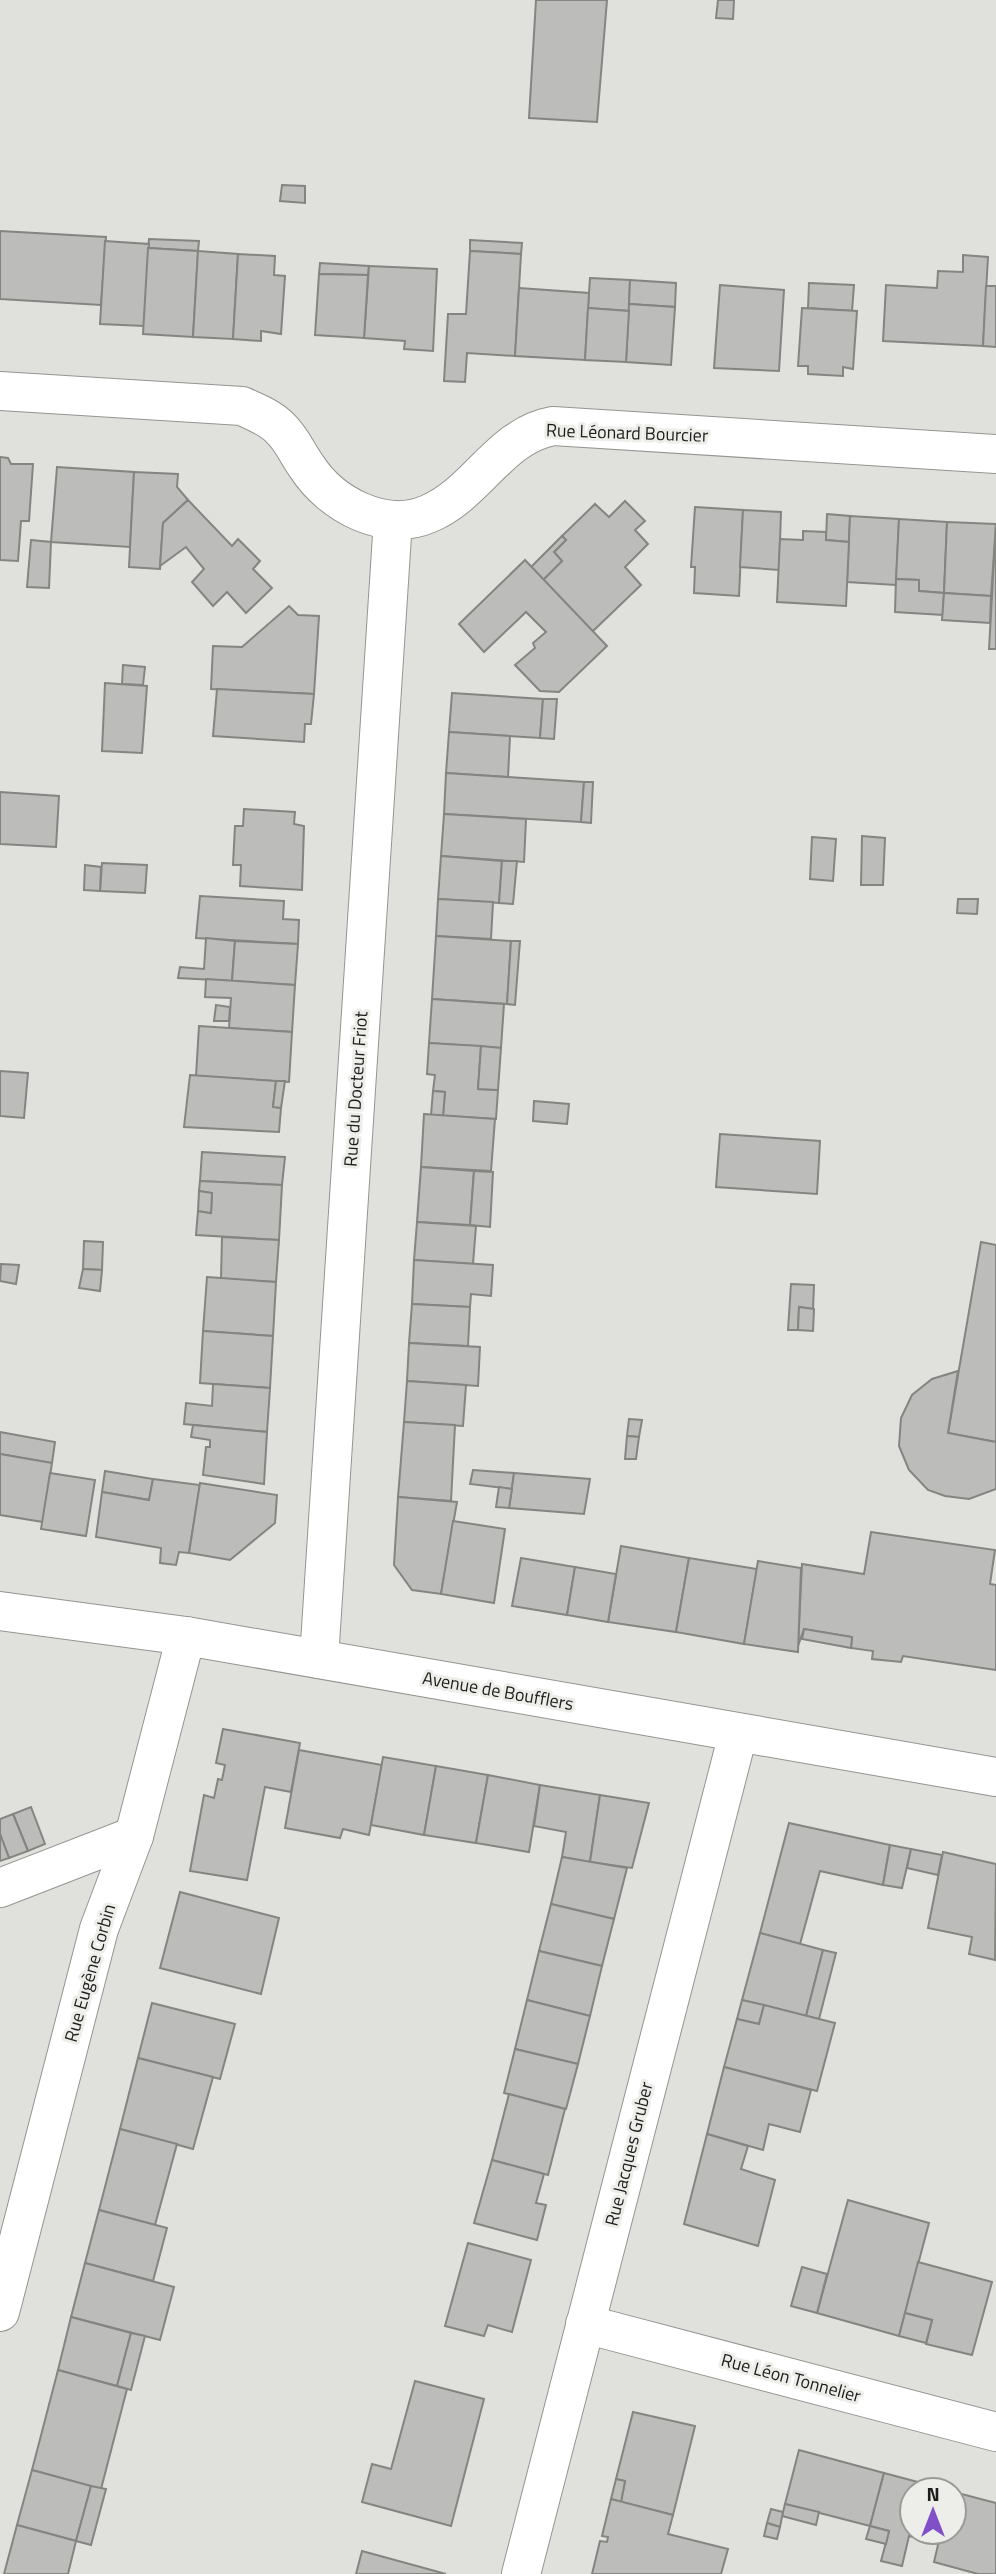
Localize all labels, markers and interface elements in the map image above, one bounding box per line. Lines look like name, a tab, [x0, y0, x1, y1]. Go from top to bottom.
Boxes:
street label: Rue Léonard Bourcier	[545, 416, 709, 449]
street label: Rue du Docteur Friot	[337, 1010, 374, 1168]
street label: Avenue de Boufflers	[421, 1664, 576, 1717]
street label: Rue Eugène Corbin	[57, 1901, 122, 2045]
street label: Rue Jacques Gruber	[598, 2079, 659, 2229]
street label: Rue Léon Tonnelier	[718, 2346, 864, 2409]
north arrow	[898, 2476, 968, 2546]
text: N	[926, 2479, 940, 2508]

